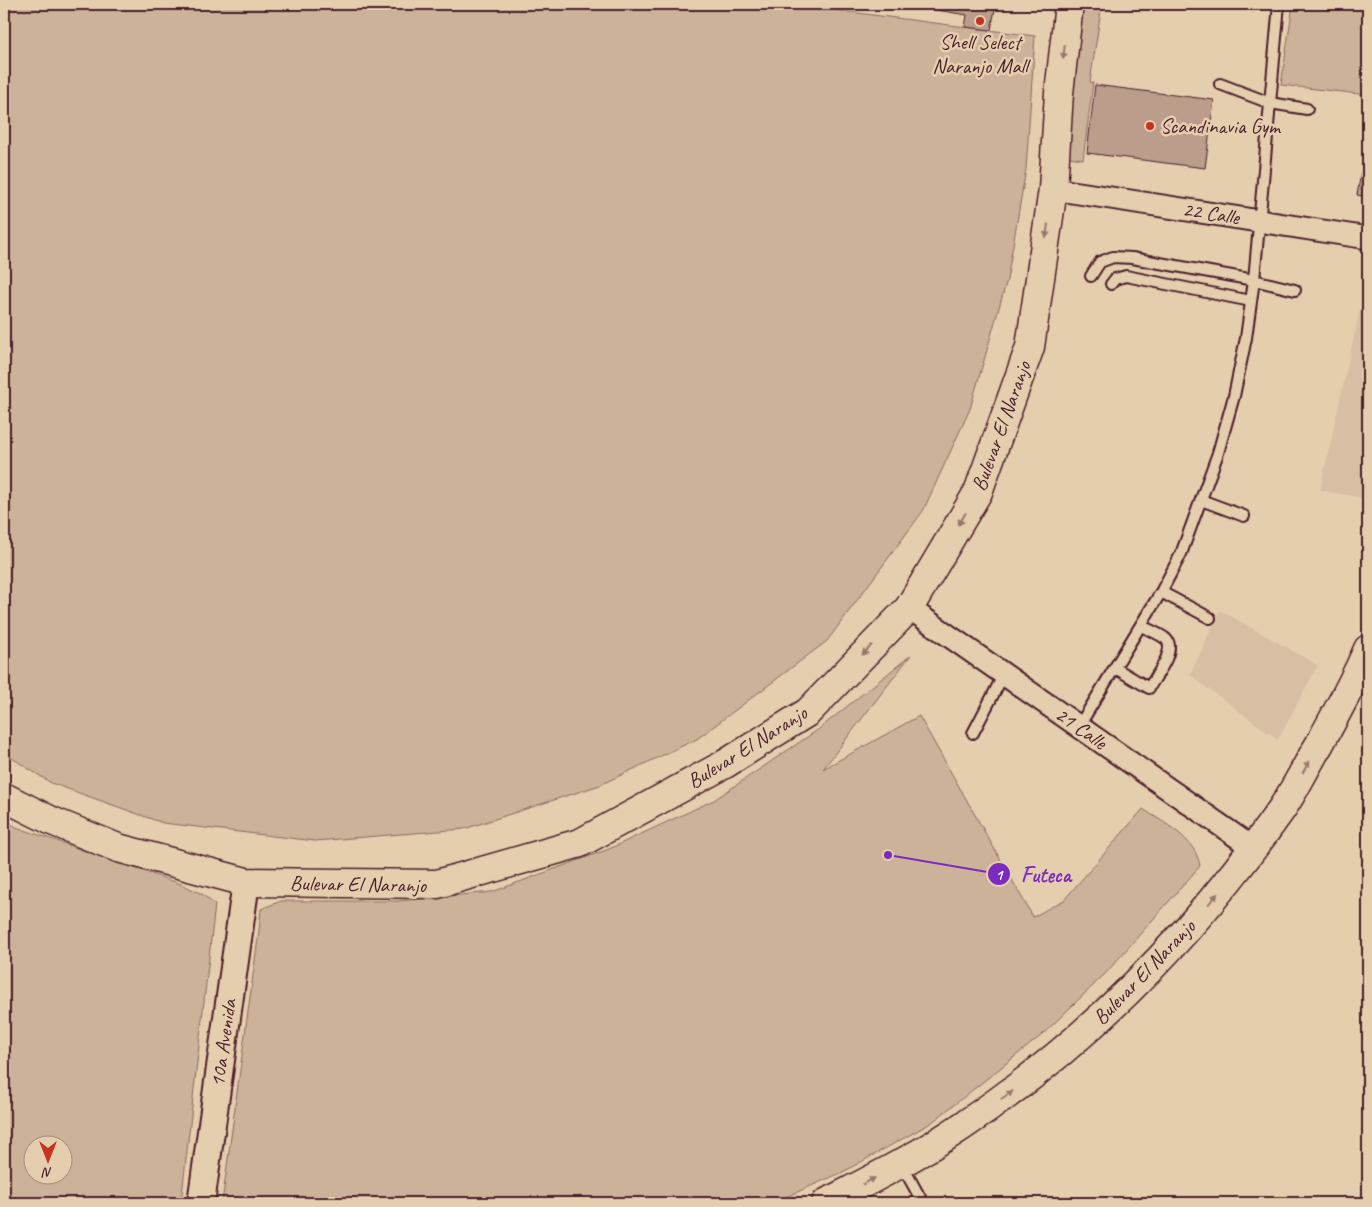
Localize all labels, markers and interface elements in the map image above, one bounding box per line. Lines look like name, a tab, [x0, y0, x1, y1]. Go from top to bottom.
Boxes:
marker: Shell Select Naranjo Mall	[974, 15, 986, 27]
place label: Shell Select Naranjo Mall	[932, 29, 1031, 79]
one-way arrow	[1060, 44, 1068, 60]
place label: Scandinavia Gym	[1160, 113, 1282, 139]
marker: Scandinavia Gym	[1144, 120, 1156, 132]
street label: 22 Calle	[1181, 196, 1242, 230]
one-way arrow	[1042, 224, 1050, 240]
street label: Bulevar El Naranjo	[966, 356, 1037, 494]
one-way arrow	[957, 513, 966, 526]
one-way arrow	[861, 644, 873, 656]
street label: Bulevar El Naranjo	[682, 699, 813, 794]
street label: 21 Calle	[1050, 701, 1113, 756]
one-way arrow	[1302, 759, 1310, 774]
callout: Futeca	[986, 856, 1081, 893]
text: Futeca	[1021, 861, 1073, 889]
text: 1	[996, 866, 1005, 885]
street label: Bulevar El Naranjo	[290, 870, 428, 898]
one-way arrow	[1207, 894, 1219, 906]
street label: Bulevar El Naranjo	[1087, 913, 1202, 1030]
street label: 10a Avenida	[204, 996, 242, 1088]
one-way arrow	[1000, 1090, 1014, 1100]
north arrow	[22, 1134, 72, 1184]
text: N	[41, 1164, 52, 1181]
one-way arrow	[862, 1177, 876, 1185]

